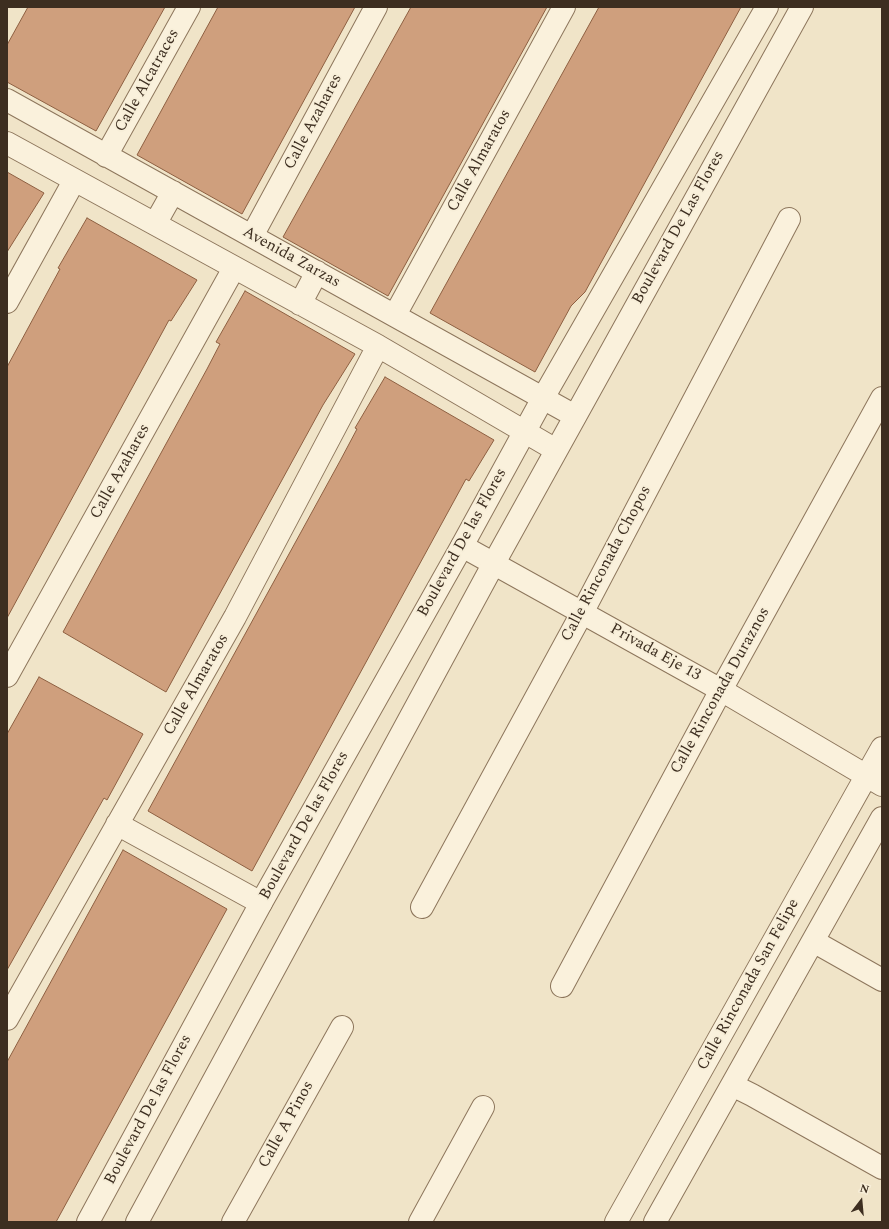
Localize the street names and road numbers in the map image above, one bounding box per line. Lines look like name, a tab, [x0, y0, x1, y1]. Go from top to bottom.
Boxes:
street label: Calle Alcatraces	[112, 26, 184, 136]
street label: Calle Azahares	[281, 71, 347, 173]
street label: Calle Almaratos	[444, 106, 516, 216]
street label: Boulevard De Las Flores	[629, 148, 729, 308]
street label: Avenida Zarzas	[239, 223, 343, 293]
street label: Calle Azahares	[87, 421, 155, 523]
street label: Boulevard De las Flores	[414, 465, 512, 621]
street label: Calle Rinconada Chopos	[558, 483, 656, 645]
street label: Calle Rinconada Duraznos	[667, 604, 775, 778]
street label: Privada Eje 13	[606, 620, 704, 686]
street label: Calle Almaratos	[160, 631, 234, 739]
street label: Boulevard De las Flores	[256, 748, 354, 904]
street label: Calle Rinconada San Felipe	[694, 896, 804, 1074]
street label: Boulevard De las Flores	[101, 1032, 197, 1188]
street label: Calle A Pinos	[255, 1078, 319, 1172]

